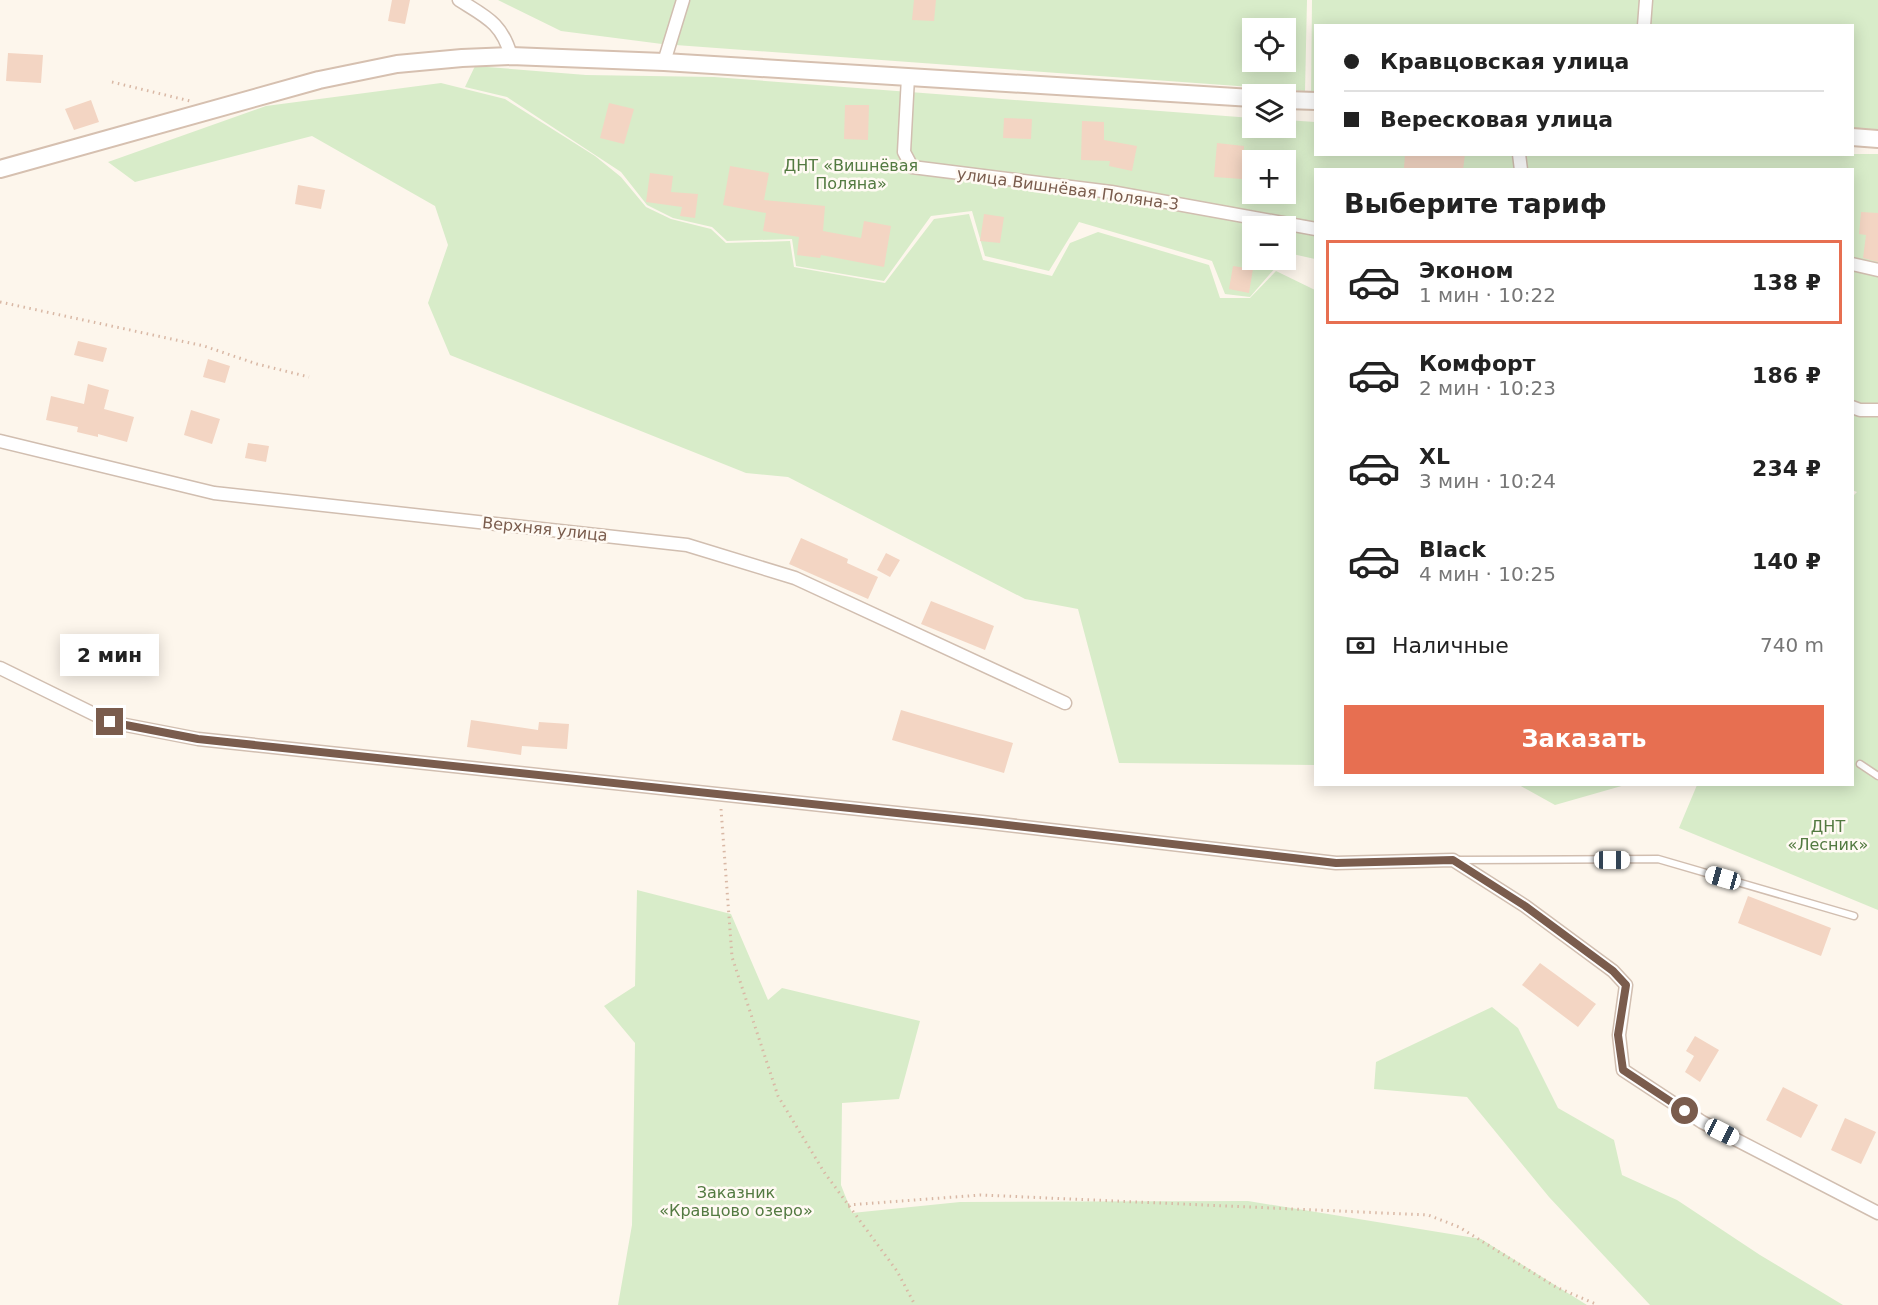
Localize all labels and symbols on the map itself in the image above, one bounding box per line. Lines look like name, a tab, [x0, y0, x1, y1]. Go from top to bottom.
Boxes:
park label: ДНТ «Вишнёвая Поляна»	[784, 156, 918, 193]
street label: улица Вишнёвая Поляна-3	[956, 164, 1180, 214]
street label: Верхняя улица	[481, 513, 609, 545]
callout: 2 мин	[60, 635, 160, 677]
route end	[96, 708, 123, 735]
park label: ДНТ «Лесник»	[1788, 817, 1868, 854]
car	[1594, 851, 1630, 869]
car	[1703, 864, 1743, 892]
route start	[1671, 1097, 1698, 1124]
car	[1702, 1116, 1742, 1148]
park label: Заказник «Кравцово озеро»	[659, 1183, 813, 1220]

